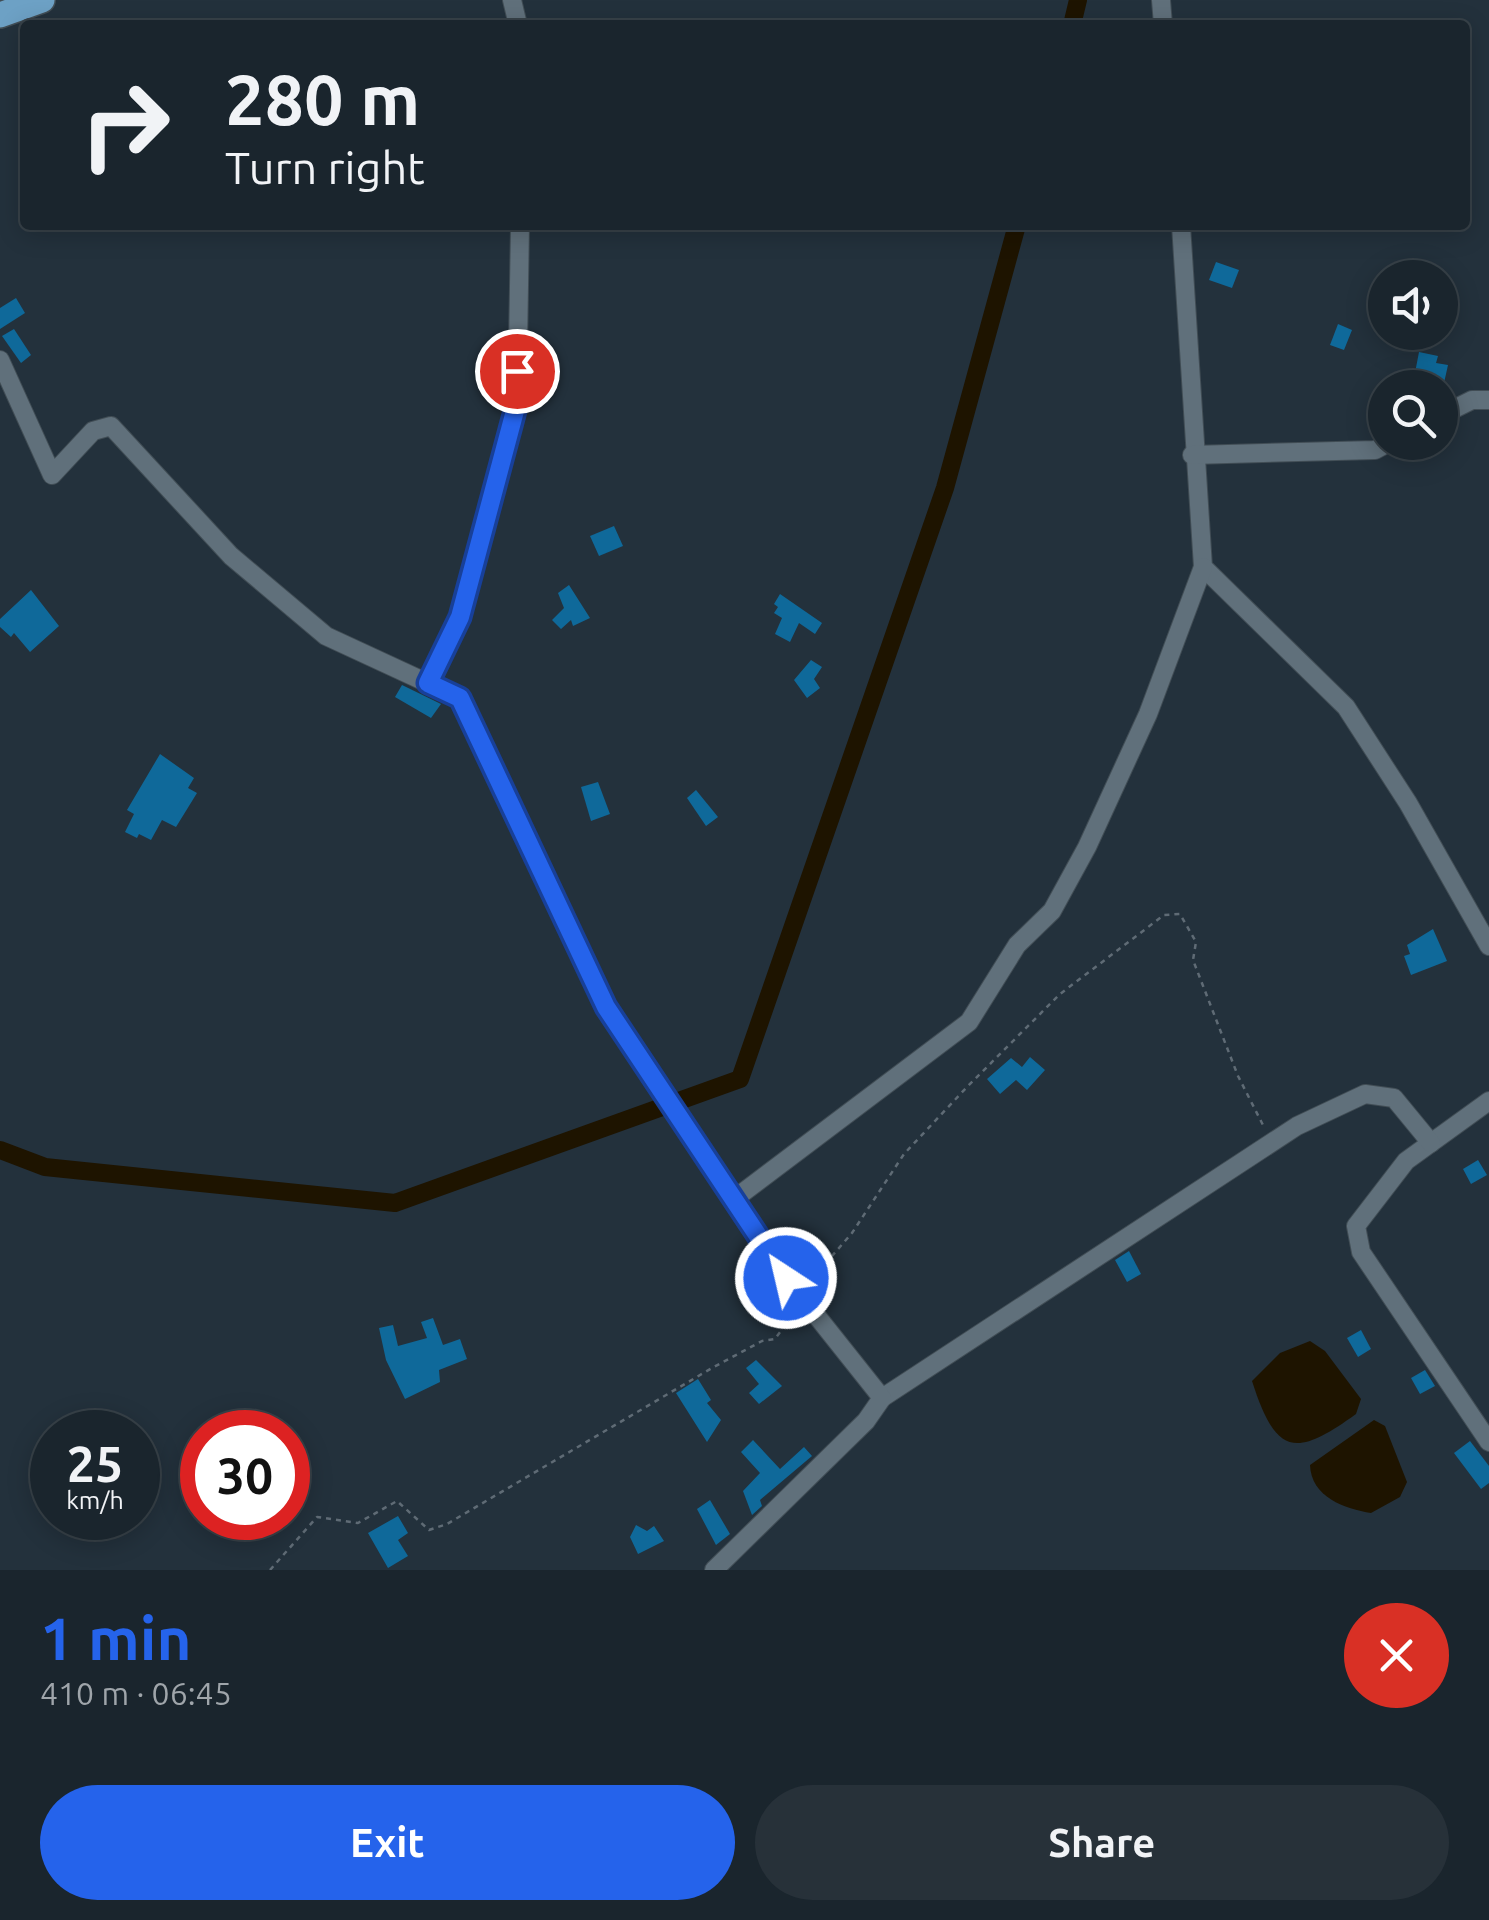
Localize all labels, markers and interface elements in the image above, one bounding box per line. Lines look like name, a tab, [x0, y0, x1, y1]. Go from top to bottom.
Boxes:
icon: right	[60, 60, 190, 190]
text: 280 m	[225, 60, 420, 138]
text: Turn right	[225, 142, 425, 193]
map controls	[1368, 260, 1458, 460]
button: sound	[1368, 260, 1458, 350]
pin	[475, 329, 560, 414]
icon: arrive	[490, 344, 545, 399]
button: search	[1368, 370, 1458, 460]
position arrow	[734, 1226, 838, 1330]
speed limit sign: 30	[180, 1410, 310, 1540]
text: 25	[67, 1435, 123, 1491]
text: km/h	[66, 1486, 124, 1514]
button: close	[1344, 1603, 1449, 1708]
text: 1 min	[40, 1604, 192, 1671]
text: 410 m · 06:45	[40, 1675, 232, 1711]
button: Exit	[40, 1785, 735, 1900]
button: Share	[755, 1785, 1449, 1900]

